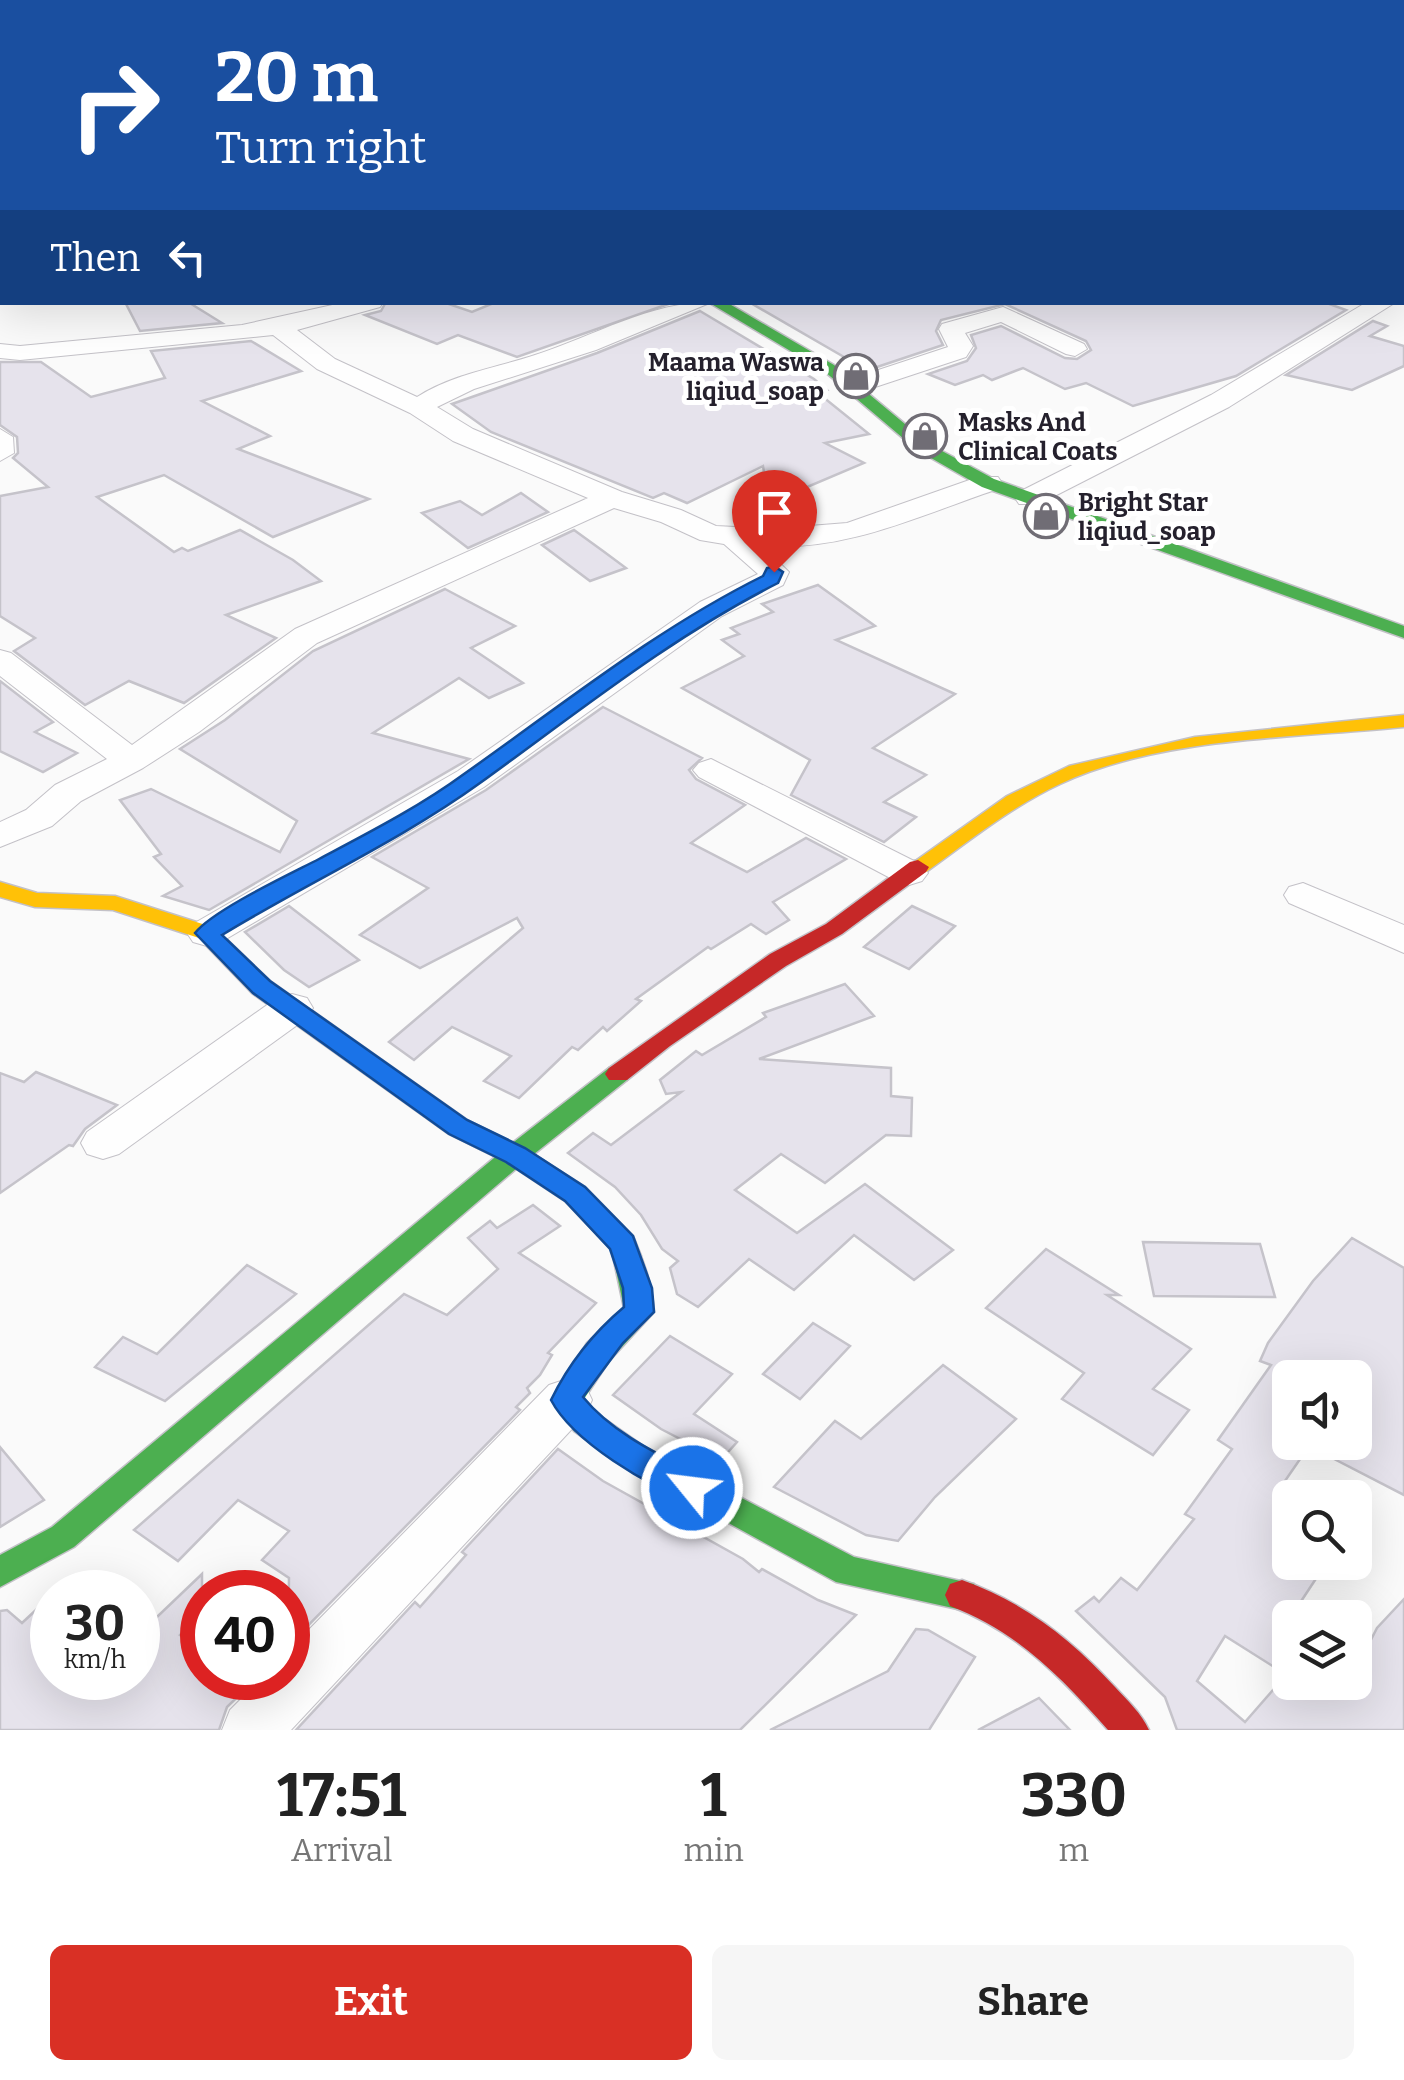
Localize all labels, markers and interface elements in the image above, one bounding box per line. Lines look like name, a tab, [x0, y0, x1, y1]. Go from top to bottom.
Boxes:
text: 20 m	[215, 36, 378, 120]
icon: right	[50, 40, 180, 170]
text: Turn right	[215, 121, 427, 175]
icon: left	[160, 230, 215, 285]
text: Then	[50, 235, 140, 281]
place label: Maama Waswa liqiud_soap	[648, 348, 824, 407]
shop icon: Maama Waswa liqiud_soap	[833, 353, 879, 399]
place label: Masks And Clinical Coats	[958, 408, 1117, 467]
shop icon: Masks And Clinical Coats	[902, 413, 948, 459]
pin	[732, 470, 817, 573]
icon: arrive	[747, 485, 802, 540]
place label: Bright Star liqiud_soap	[1078, 488, 1216, 547]
shop icon: Bright Star liqiud_soap	[1023, 493, 1069, 539]
map controls	[1272, 1360, 1372, 1700]
button: sound	[1272, 1360, 1372, 1460]
position arrow	[640, 1436, 744, 1540]
button: search	[1272, 1480, 1372, 1580]
speed limit sign: 40	[180, 1570, 310, 1700]
text: 30	[65, 1593, 125, 1653]
button: layers	[1272, 1600, 1372, 1700]
text: km/h	[64, 1645, 126, 1675]
text: 17:51	[277, 1760, 407, 1832]
text: 1	[701, 1760, 727, 1832]
text: 330	[1021, 1760, 1127, 1832]
text: Arrival	[291, 1831, 392, 1869]
text: min	[683, 1831, 744, 1869]
text: m	[1059, 1831, 1089, 1869]
button: Exit	[50, 1945, 692, 2060]
button: Share	[712, 1945, 1354, 2060]

